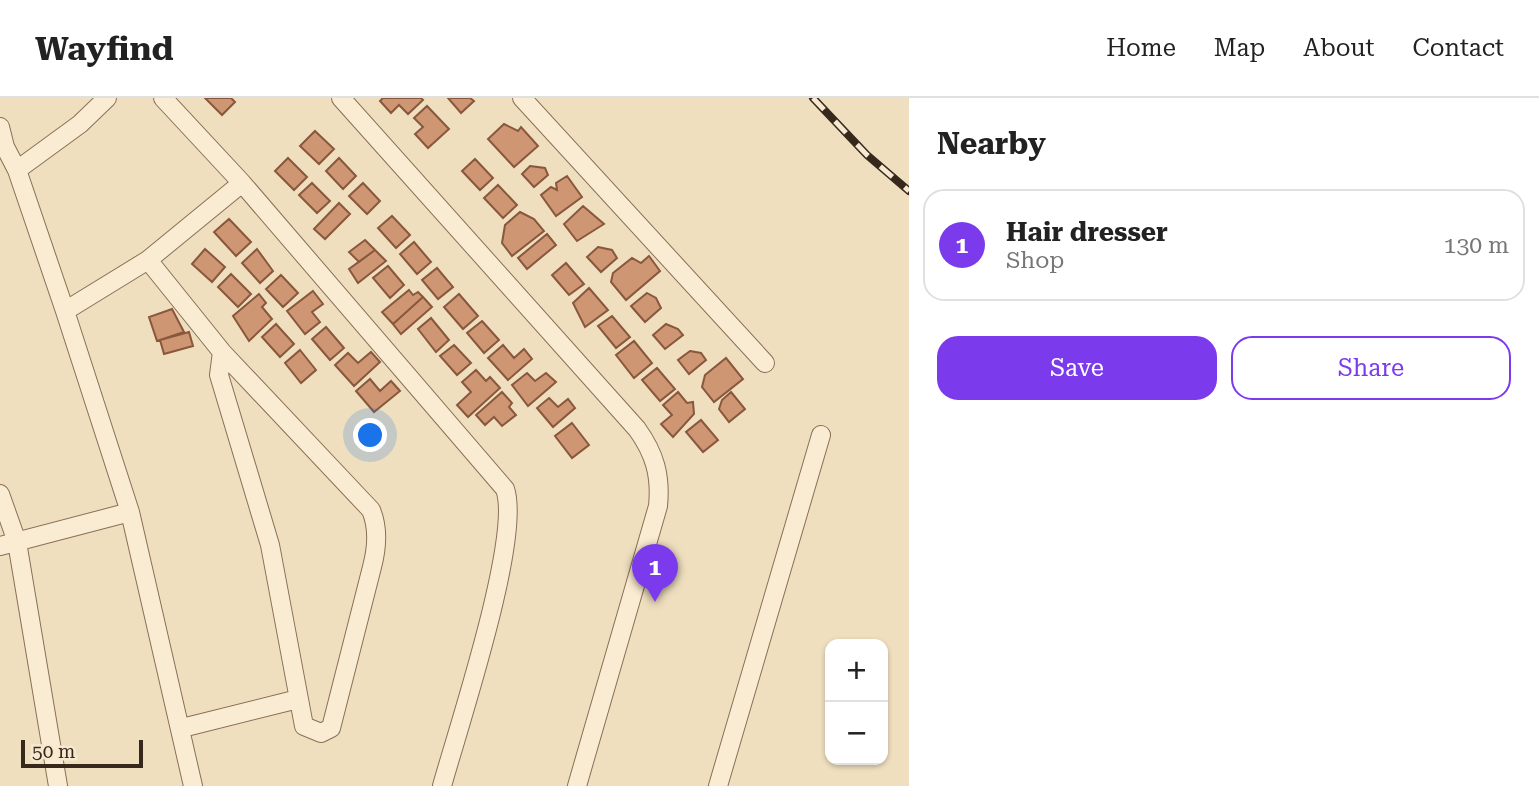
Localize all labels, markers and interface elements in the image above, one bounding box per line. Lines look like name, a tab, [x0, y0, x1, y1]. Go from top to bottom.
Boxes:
text: Wayfind	[35, 29, 174, 68]
text: Home	[1106, 34, 1176, 62]
text: Map	[1214, 34, 1265, 62]
text: About	[1303, 34, 1374, 62]
text: Contact	[1412, 34, 1504, 62]
text: Nearby	[937, 126, 1046, 161]
text: Hair dresser	[1006, 217, 1168, 247]
text: 1	[956, 232, 968, 259]
text: 130 m	[1444, 232, 1509, 259]
text: Shop	[1006, 247, 1064, 274]
button: Save	[937, 336, 1217, 400]
button: Share	[1231, 336, 1511, 400]
your location	[353, 418, 387, 452]
pin: 1	[632, 544, 678, 602]
map controls	[825, 639, 888, 765]
button: +	[825, 639, 888, 702]
button: −	[825, 702, 888, 765]
scale bar	[21, 737, 144, 769]
text: 50 m	[32, 740, 75, 763]

